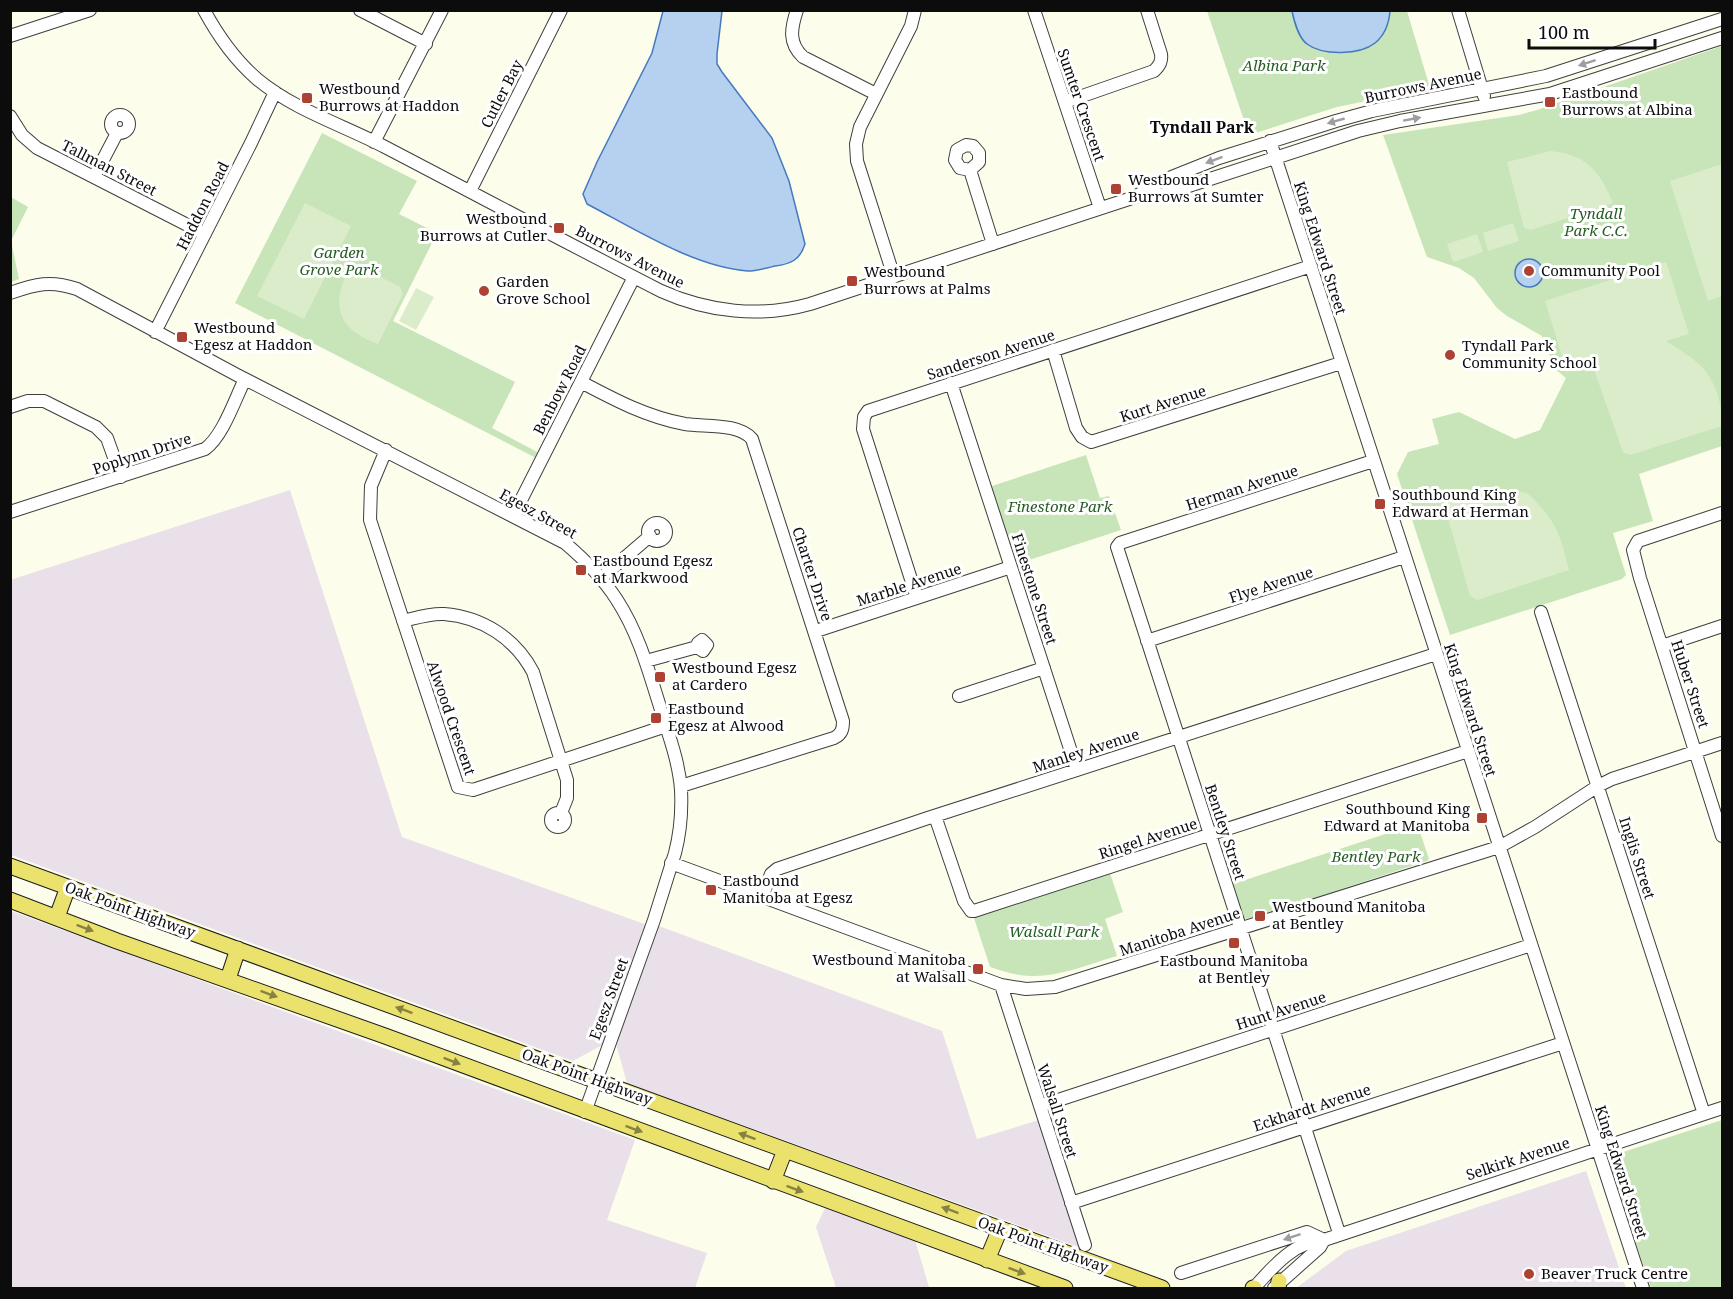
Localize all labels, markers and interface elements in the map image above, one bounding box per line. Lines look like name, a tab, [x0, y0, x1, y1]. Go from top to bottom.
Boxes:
scale bar	[1529, 12, 1655, 50]
text: 100 m	[1538, 20, 1590, 44]
street label: Sumter Crescent	[1053, 46, 1111, 164]
park label: Albina Park	[1241, 55, 1326, 75]
street label: Cutler Bay	[475, 56, 527, 131]
one-way arrow	[1578, 59, 1596, 68]
street label: Burrows Avenue	[1362, 63, 1483, 107]
place label: Westbound Burrows at Haddon	[319, 78, 460, 115]
place label: Eastbound Burrows at Albina	[1562, 82, 1693, 119]
marker: Westbound Burrows at Haddon	[300, 91, 314, 105]
marker: Eastbound Burrows at Albina	[1543, 95, 1557, 109]
one-way arrow	[1403, 114, 1422, 123]
district label: Tyndall Park	[1150, 116, 1255, 138]
one-way arrow	[1327, 117, 1345, 126]
street label: Tallman Street	[58, 134, 161, 200]
one-way arrow	[1205, 156, 1223, 166]
street label: Haddon Road	[171, 158, 233, 253]
place label: Westbound Burrows at Sumter	[1128, 169, 1264, 206]
street label: King Edward Street	[1290, 179, 1352, 317]
marker: Westbound Burrows at Sumter	[1109, 182, 1123, 196]
park label: Tyndall Park C.C.	[1563, 203, 1628, 240]
place label: Westbound Burrows at Cutler	[420, 208, 547, 245]
street label: Burrows Avenue	[573, 220, 688, 292]
marker: Westbound Burrows at Cutler	[552, 221, 566, 235]
park label: Garden Grove Park	[300, 242, 379, 279]
place label: Community Pool	[1541, 260, 1660, 280]
place label: Westbound Burrows at Palms	[864, 261, 991, 298]
marker: Community Pool	[1522, 264, 1536, 278]
place label: Garden Grove School	[496, 271, 590, 308]
marker: Westbound Burrows at Palms	[845, 274, 859, 288]
marker: Garden Grove School	[477, 284, 491, 298]
place label: Westbound Egesz at Haddon	[194, 317, 313, 354]
street label: Sanderson Avenue	[924, 324, 1057, 384]
marker: Westbound Egesz at Haddon	[175, 330, 189, 344]
place label: Tyndall Park Community School	[1462, 335, 1597, 372]
street label: Benbow Road	[528, 341, 590, 438]
marker: Tyndall Park Community School	[1443, 348, 1457, 362]
street label: Kurt Avenue	[1117, 380, 1208, 426]
street label: Poplynn Drive	[90, 428, 194, 478]
street label: Herman Avenue	[1183, 459, 1300, 515]
street label: Egesz Street	[496, 484, 581, 543]
place label: Southbound King Edward at Herman	[1392, 484, 1529, 521]
park label: Finestone Park	[1007, 496, 1113, 516]
marker: Southbound King Edward at Herman	[1373, 497, 1387, 511]
street label: Charter Drive	[788, 524, 838, 623]
street label: Finestone Street	[1008, 531, 1062, 647]
place label: Eastbound Egesz at Markwood	[593, 550, 713, 587]
street label: Marble Avenue	[854, 558, 964, 610]
street label: Flye Avenue	[1226, 561, 1315, 607]
marker: Eastbound Egesz at Markwood	[574, 563, 588, 577]
street label: Huber Street	[1667, 637, 1715, 730]
street label: King Edward Street	[1440, 641, 1502, 779]
place label: Westbound Egesz at Cardero	[672, 657, 797, 694]
street label: Alwood Crescent	[423, 658, 481, 778]
marker: Westbound Egesz at Cardero	[653, 670, 667, 684]
place label: Eastbound Egesz at Alwood	[668, 698, 784, 735]
marker: Eastbound Egesz at Alwood	[649, 711, 663, 725]
street label: Manley Avenue	[1030, 723, 1141, 777]
street label: Bentley Street	[1201, 781, 1251, 882]
place label: Southbound King Edward at Manitoba	[1324, 798, 1470, 835]
marker: Southbound King Edward at Manitoba	[1475, 811, 1489, 825]
street label: Ringel Avenue	[1096, 813, 1200, 863]
street label: Inglis Street	[1615, 814, 1661, 901]
park label: Bentley Park	[1330, 846, 1421, 866]
place label: Eastbound Manitoba at Egesz	[723, 870, 853, 907]
street label: Oak Point Highway	[62, 876, 199, 942]
marker: Eastbound Manitoba at Egesz	[704, 883, 718, 897]
place label: Westbound Manitoba at Bentley	[1272, 896, 1426, 933]
street label: Manitoba Avenue	[1117, 902, 1243, 960]
marker: Westbound Manitoba at Bentley	[1253, 909, 1267, 923]
park label: Walsall Park	[1009, 921, 1100, 941]
one-way arrow	[76, 924, 94, 933]
marker: Eastbound Manitoba at Bentley	[1227, 936, 1241, 950]
place label: Westbound Manitoba at Walsall	[812, 949, 966, 986]
place label: Eastbound Manitoba at Bentley	[1160, 950, 1308, 987]
street label: Egesz Street	[584, 955, 632, 1042]
marker: Westbound Manitoba at Walsall	[971, 962, 985, 976]
street label: Hunt Avenue	[1233, 986, 1328, 1034]
one-way arrow	[260, 989, 278, 999]
one-way arrow	[395, 1004, 413, 1014]
street label: Oak Point Highway	[519, 1043, 656, 1109]
one-way arrow	[443, 1056, 461, 1066]
street label: Walsall Street	[1033, 1061, 1083, 1160]
street label: Eckhardt Avenue	[1250, 1079, 1373, 1135]
street label: King Edward Street	[1591, 1103, 1653, 1241]
one-way arrow	[625, 1125, 643, 1135]
one-way arrow	[738, 1130, 756, 1140]
street label: Selkirk Avenue	[1463, 1132, 1572, 1184]
one-way arrow	[786, 1184, 804, 1194]
one-way arrow	[941, 1205, 959, 1215]
street label: Oak Point Highway	[975, 1211, 1112, 1277]
one-way arrow	[1283, 1233, 1301, 1242]
place label: Beaver Truck Centre	[1541, 1263, 1688, 1283]
one-way arrow	[1008, 1267, 1026, 1276]
marker: Beaver Truck Centre	[1522, 1267, 1536, 1281]

